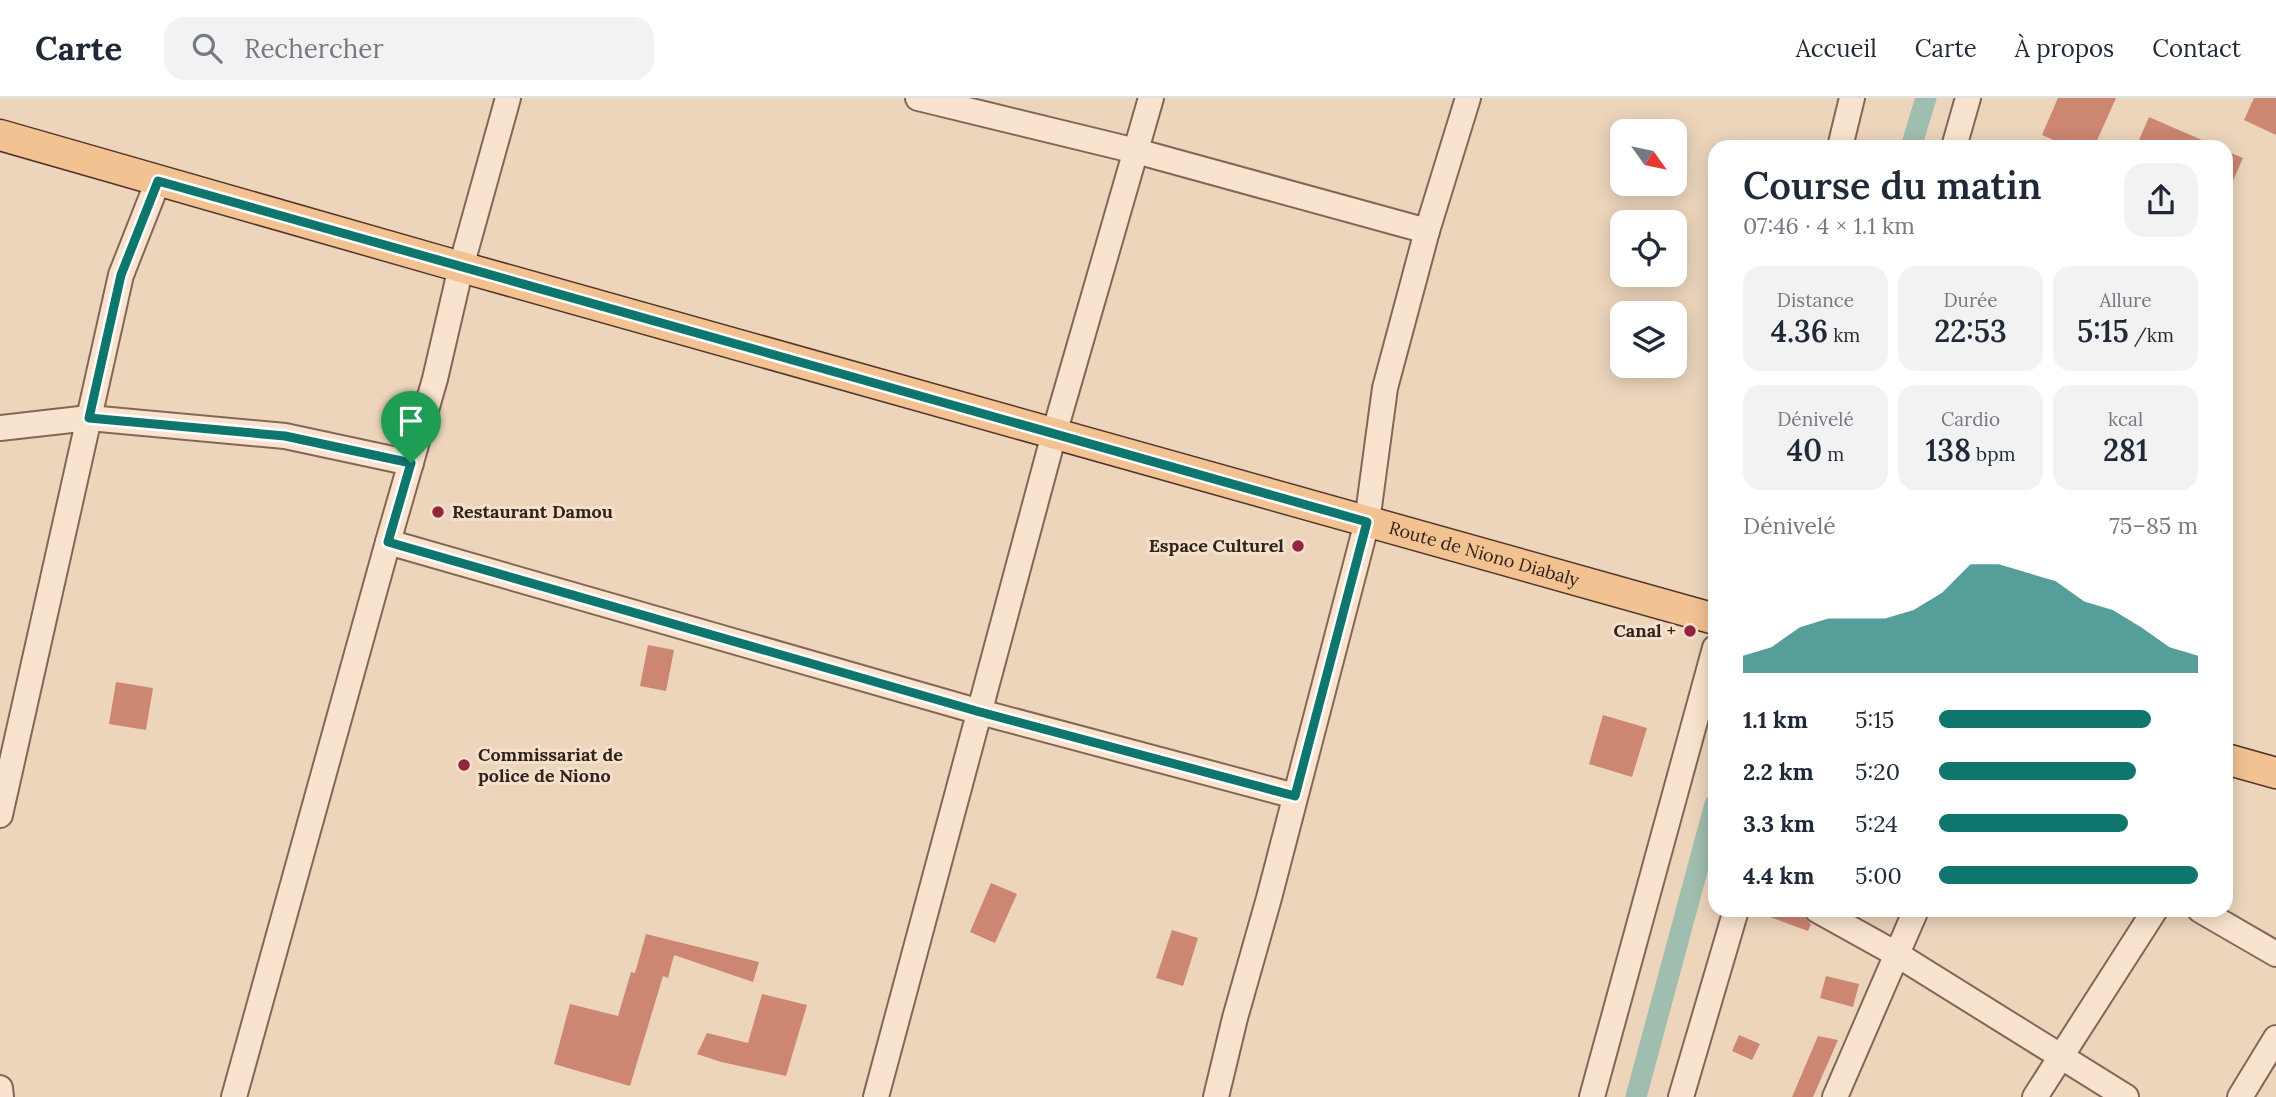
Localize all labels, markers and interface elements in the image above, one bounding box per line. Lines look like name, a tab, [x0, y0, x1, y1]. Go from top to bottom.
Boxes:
search box	[164, 17, 654, 80]
text: Carte	[35, 27, 122, 69]
icon: search	[188, 29, 226, 67]
text: Rechercher	[244, 32, 384, 65]
text: Accueil	[1796, 33, 1877, 64]
text: Carte	[1915, 33, 1977, 64]
text: À propos	[2015, 33, 2114, 64]
text: Contact	[2152, 33, 2241, 64]
north arrow	[1610, 119, 1687, 196]
map controls	[1610, 119, 1687, 378]
text: Course du matin	[1743, 161, 2042, 209]
button: share	[2124, 163, 2198, 237]
button: locate	[1610, 210, 1687, 287]
text: 07:46 · 4 × 1.1 km	[1743, 211, 1915, 240]
text: Distance	[1777, 288, 1854, 312]
text: Durée	[1943, 288, 1998, 312]
text: Allure	[2100, 288, 2151, 312]
button: layers	[1610, 301, 1687, 378]
text: 4.36	[1771, 312, 1828, 350]
text: 22:53	[1934, 312, 2007, 350]
text: 5:15	[2077, 312, 2129, 350]
text: km	[1828, 323, 1860, 347]
text: /km	[2129, 323, 2174, 347]
pin	[381, 391, 441, 463]
icon: arrive	[392, 402, 430, 440]
text: Dénivelé	[1777, 407, 1854, 431]
text: Cardio	[1941, 407, 2000, 431]
text: kcal	[2108, 407, 2143, 431]
text: 40	[1787, 431, 1822, 469]
text: 138	[1926, 431, 1971, 469]
text: 281	[2103, 431, 2148, 469]
text: m	[1822, 442, 1844, 466]
text: bpm	[1971, 442, 2016, 466]
place label: Restaurant Damou	[452, 500, 613, 523]
marker: Restaurant Damou	[430, 504, 446, 520]
text: Dénivelé	[1743, 511, 1836, 540]
text: 75–85 m	[2109, 511, 2198, 540]
street label: Route de Niono Diabaly	[1386, 516, 1582, 591]
place label: Espace Culturel	[1149, 534, 1284, 557]
marker: Espace Culturel	[1290, 538, 1306, 554]
place label: Canal +	[1613, 619, 1676, 642]
marker: Canal +	[1682, 623, 1698, 639]
text: 1.1 km	[1743, 705, 1808, 734]
text: 5:15	[1855, 705, 1894, 734]
place label: Commissariat de police de Niono	[478, 743, 623, 787]
marker: Commissariat de police de Niono	[456, 757, 472, 773]
text: 2.2 km	[1743, 757, 1814, 786]
text: 5:20	[1855, 757, 1900, 786]
text: 3.3 km	[1743, 809, 1815, 838]
text: 5:24	[1855, 809, 1898, 838]
text: 4.4 km	[1743, 861, 1814, 890]
text: 5:00	[1855, 861, 1902, 890]

